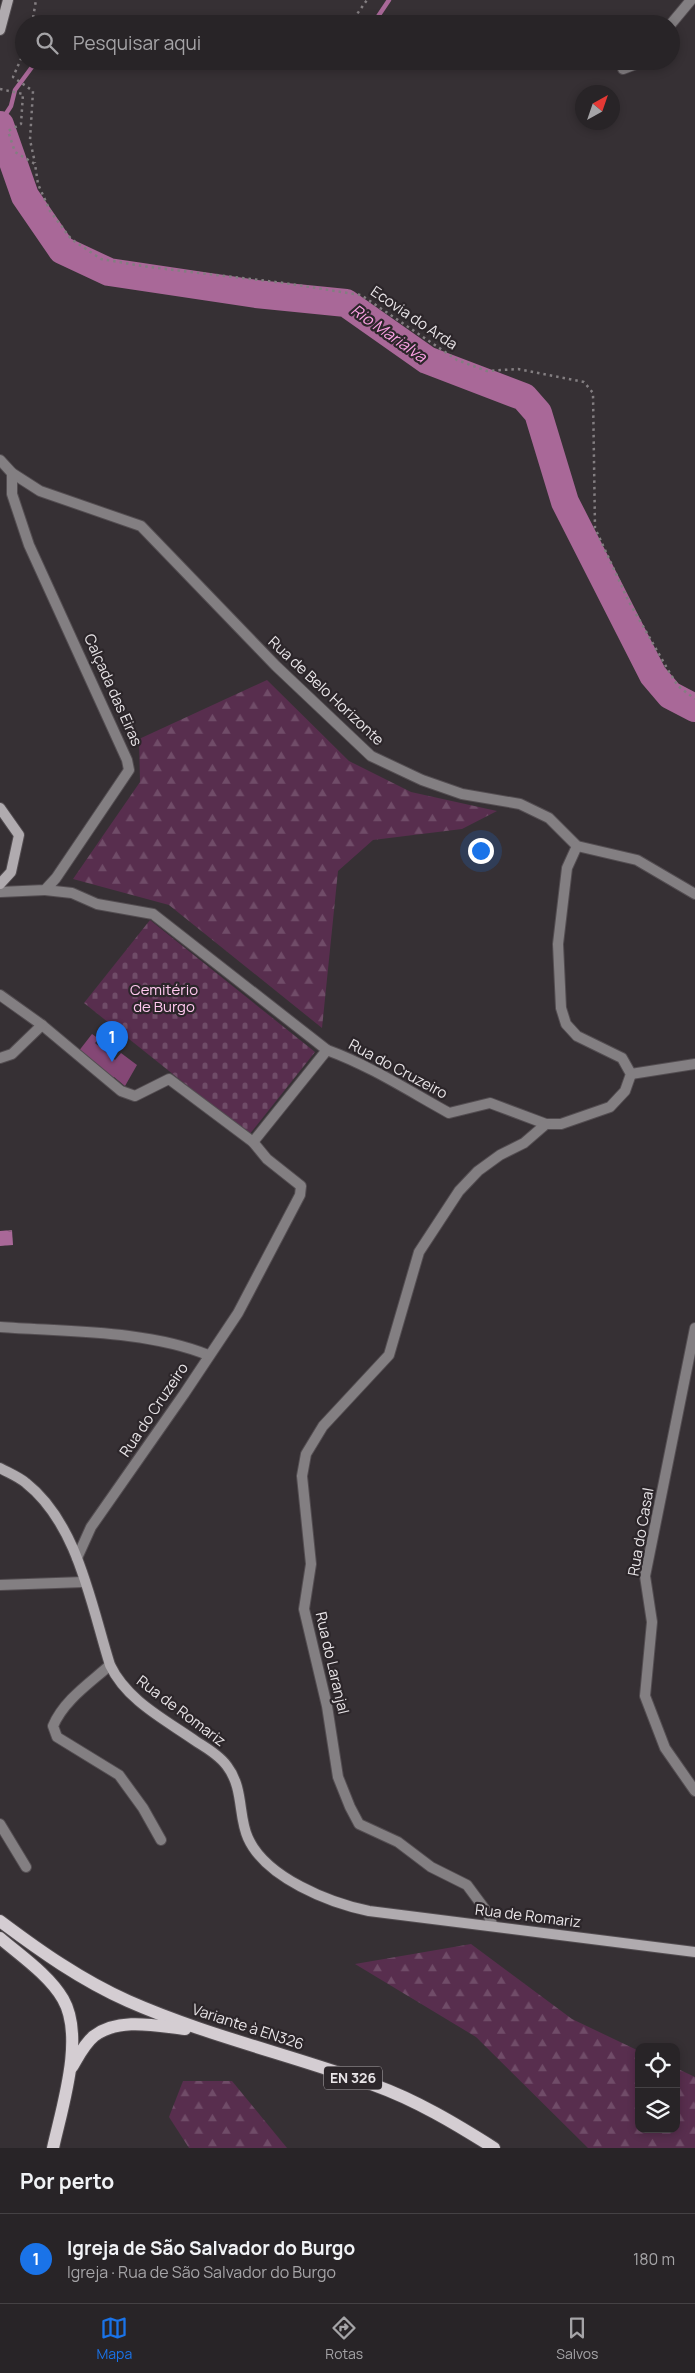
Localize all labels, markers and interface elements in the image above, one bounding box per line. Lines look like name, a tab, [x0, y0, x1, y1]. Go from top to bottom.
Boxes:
search box	[15, 15, 680, 70]
icon: search	[33, 29, 61, 57]
text: Pesquisar aqui	[73, 30, 201, 56]
north arrow	[575, 85, 620, 130]
street label: Ecovia do Arda	[367, 281, 462, 354]
water label: Rio Marialva	[347, 299, 432, 368]
street label: Calçada das Eiras	[79, 630, 148, 749]
street label: Rua de Belo Horizonte	[264, 631, 389, 750]
your location	[468, 838, 494, 864]
park label: Cemitério de Burgo	[130, 979, 198, 1017]
pin: 1	[96, 1021, 128, 1062]
street label: Rua do Cruzeiro	[345, 1034, 452, 1104]
street label: Rua do Cruzeiro	[114, 1358, 193, 1461]
street label: Rua do Casal	[622, 1486, 659, 1578]
street label: Rua do Laranjal	[311, 1610, 354, 1716]
street label: Rua de Romariz	[132, 1670, 230, 1751]
street label: Rua de Romariz	[474, 1899, 582, 1932]
street label: Variante à EN326	[189, 1999, 307, 2055]
map controls	[635, 2043, 680, 2133]
button: locate	[635, 2043, 680, 2088]
road number: EN 326	[324, 2066, 382, 2090]
button: layers	[635, 2088, 680, 2133]
text: Por perto	[20, 2167, 114, 2195]
text: Igreja de São Salvador do Burgo	[67, 2235, 355, 2261]
text: 1	[32, 2248, 40, 2270]
text: 180 m	[633, 2248, 675, 2270]
text: Igreja · Rua de São Salvador do Burgo	[67, 2261, 336, 2283]
tab: Mapa	[97, 2314, 132, 2363]
tab: Rotas	[325, 2314, 363, 2363]
tab: Salvos	[556, 2314, 598, 2363]

